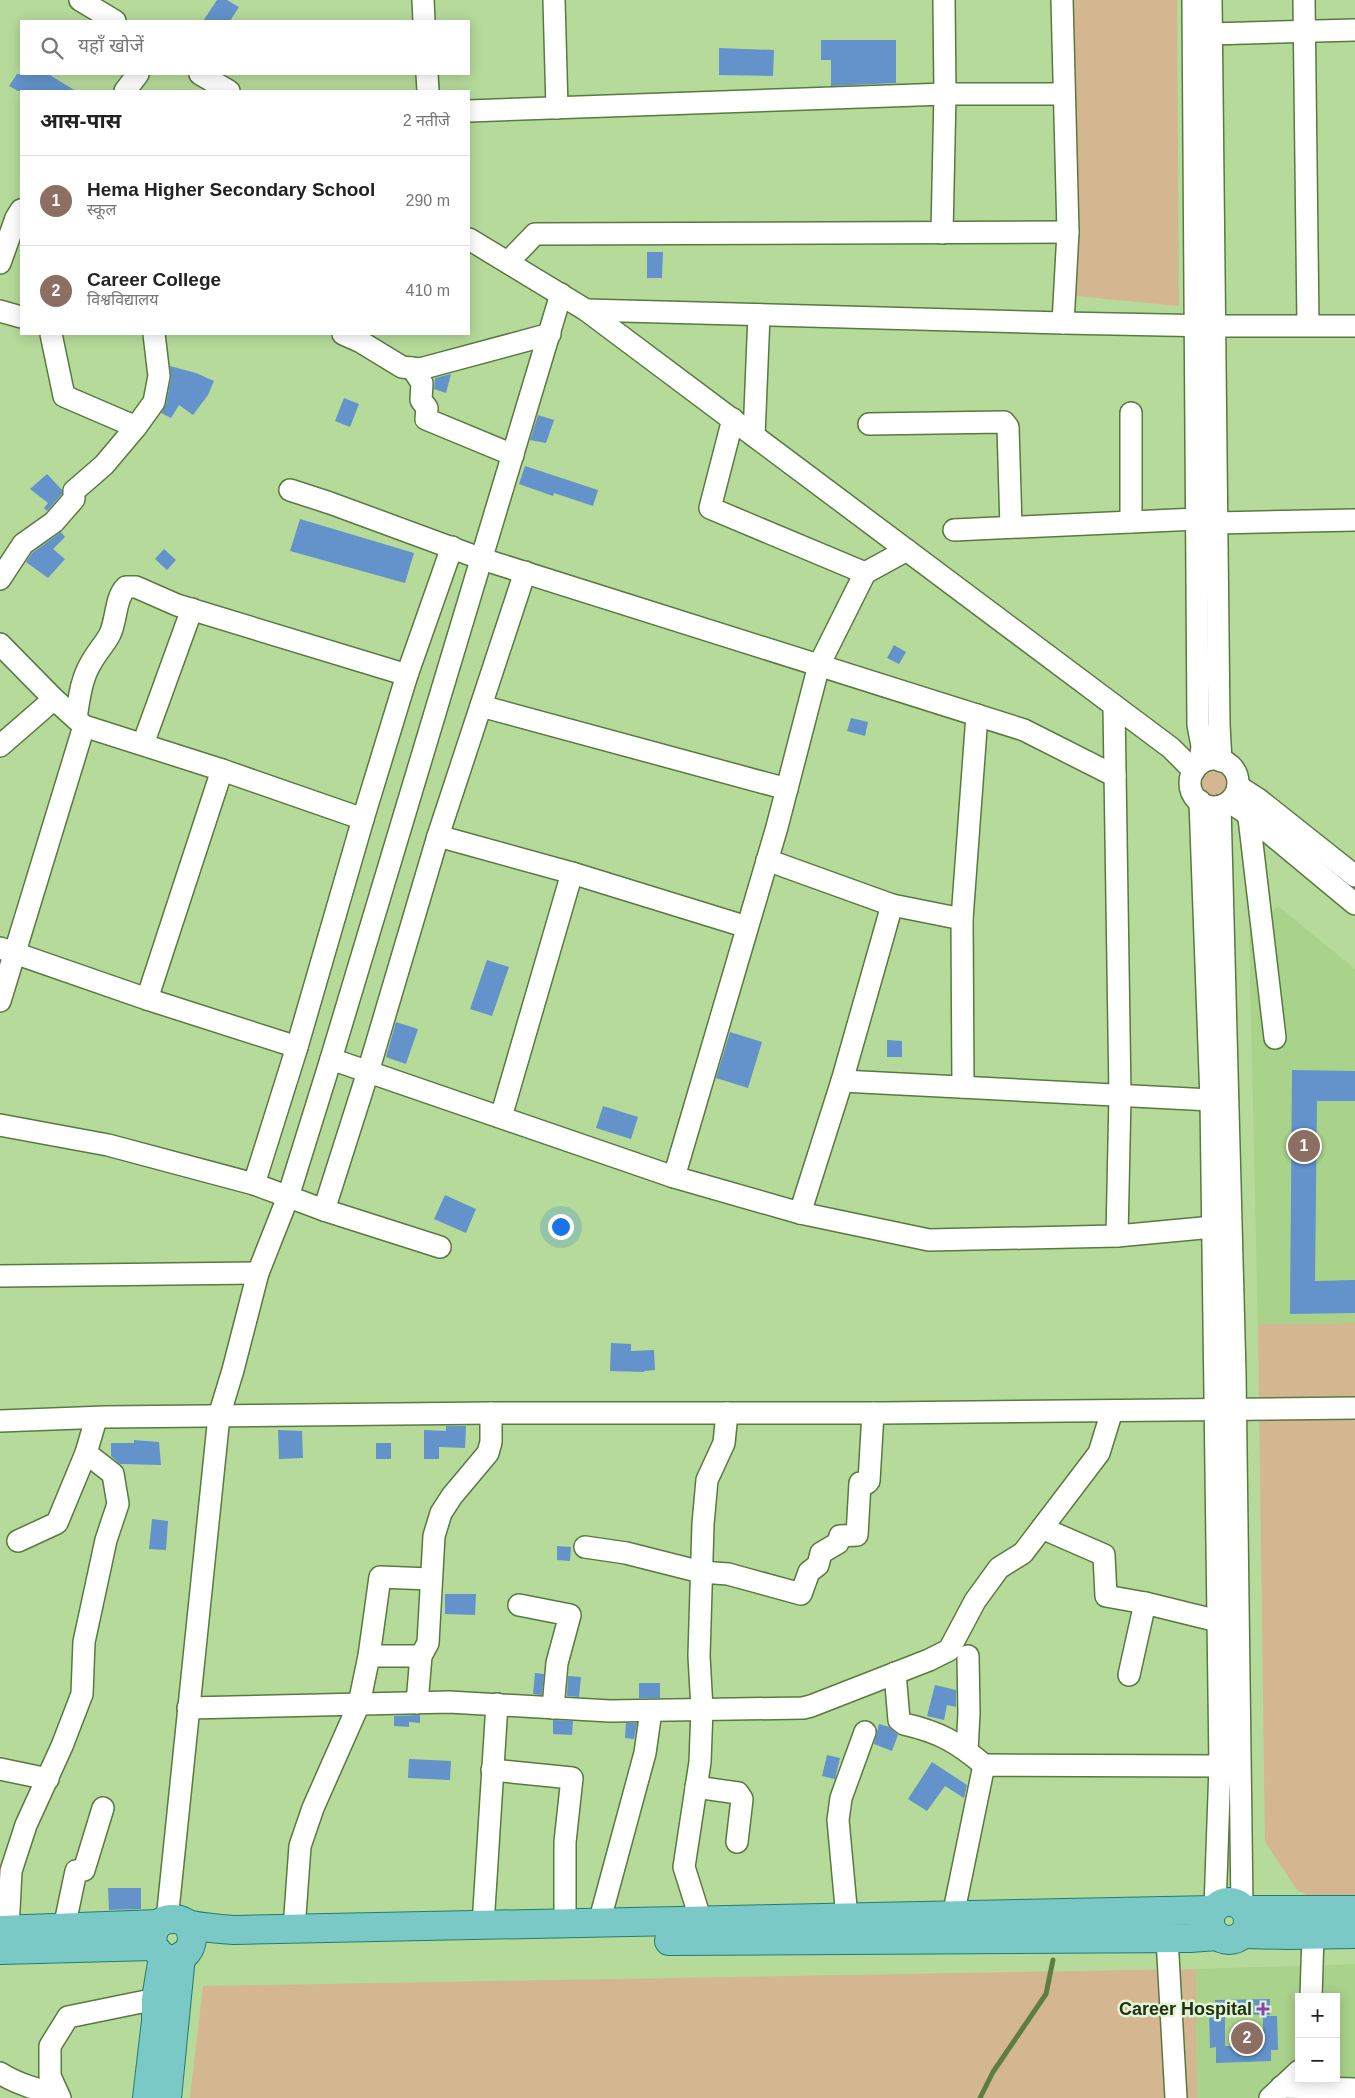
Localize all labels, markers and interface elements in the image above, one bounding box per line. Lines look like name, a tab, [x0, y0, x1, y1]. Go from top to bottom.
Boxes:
search box	[20, 20, 470, 75]
icon: search	[38, 34, 66, 62]
text: यहाँ खोजें	[78, 35, 144, 56]
text: आस-पास	[40, 109, 121, 132]
text: 2 नतीजे	[403, 112, 450, 129]
text: Hema Higher Secondary School	[87, 179, 375, 200]
text: 1	[52, 192, 60, 209]
text: 290 m	[406, 192, 450, 209]
text: स्कूल	[87, 201, 116, 218]
text: Career College	[87, 269, 221, 290]
text: 2	[52, 282, 60, 299]
text: 410 m	[406, 282, 450, 299]
text: विश्वविद्यालय	[87, 291, 158, 308]
pin: 1	[1288, 1127, 1320, 1165]
your location	[548, 1214, 574, 1240]
map controls	[1295, 1993, 1340, 2083]
button: +	[1295, 1993, 1340, 2038]
place label: Career Hospital	[1119, 1999, 1252, 2019]
marker: Career Hospital	[1256, 2002, 1270, 2016]
pin: 2	[1231, 2019, 1263, 2057]
button: −	[1295, 2038, 1340, 2083]

